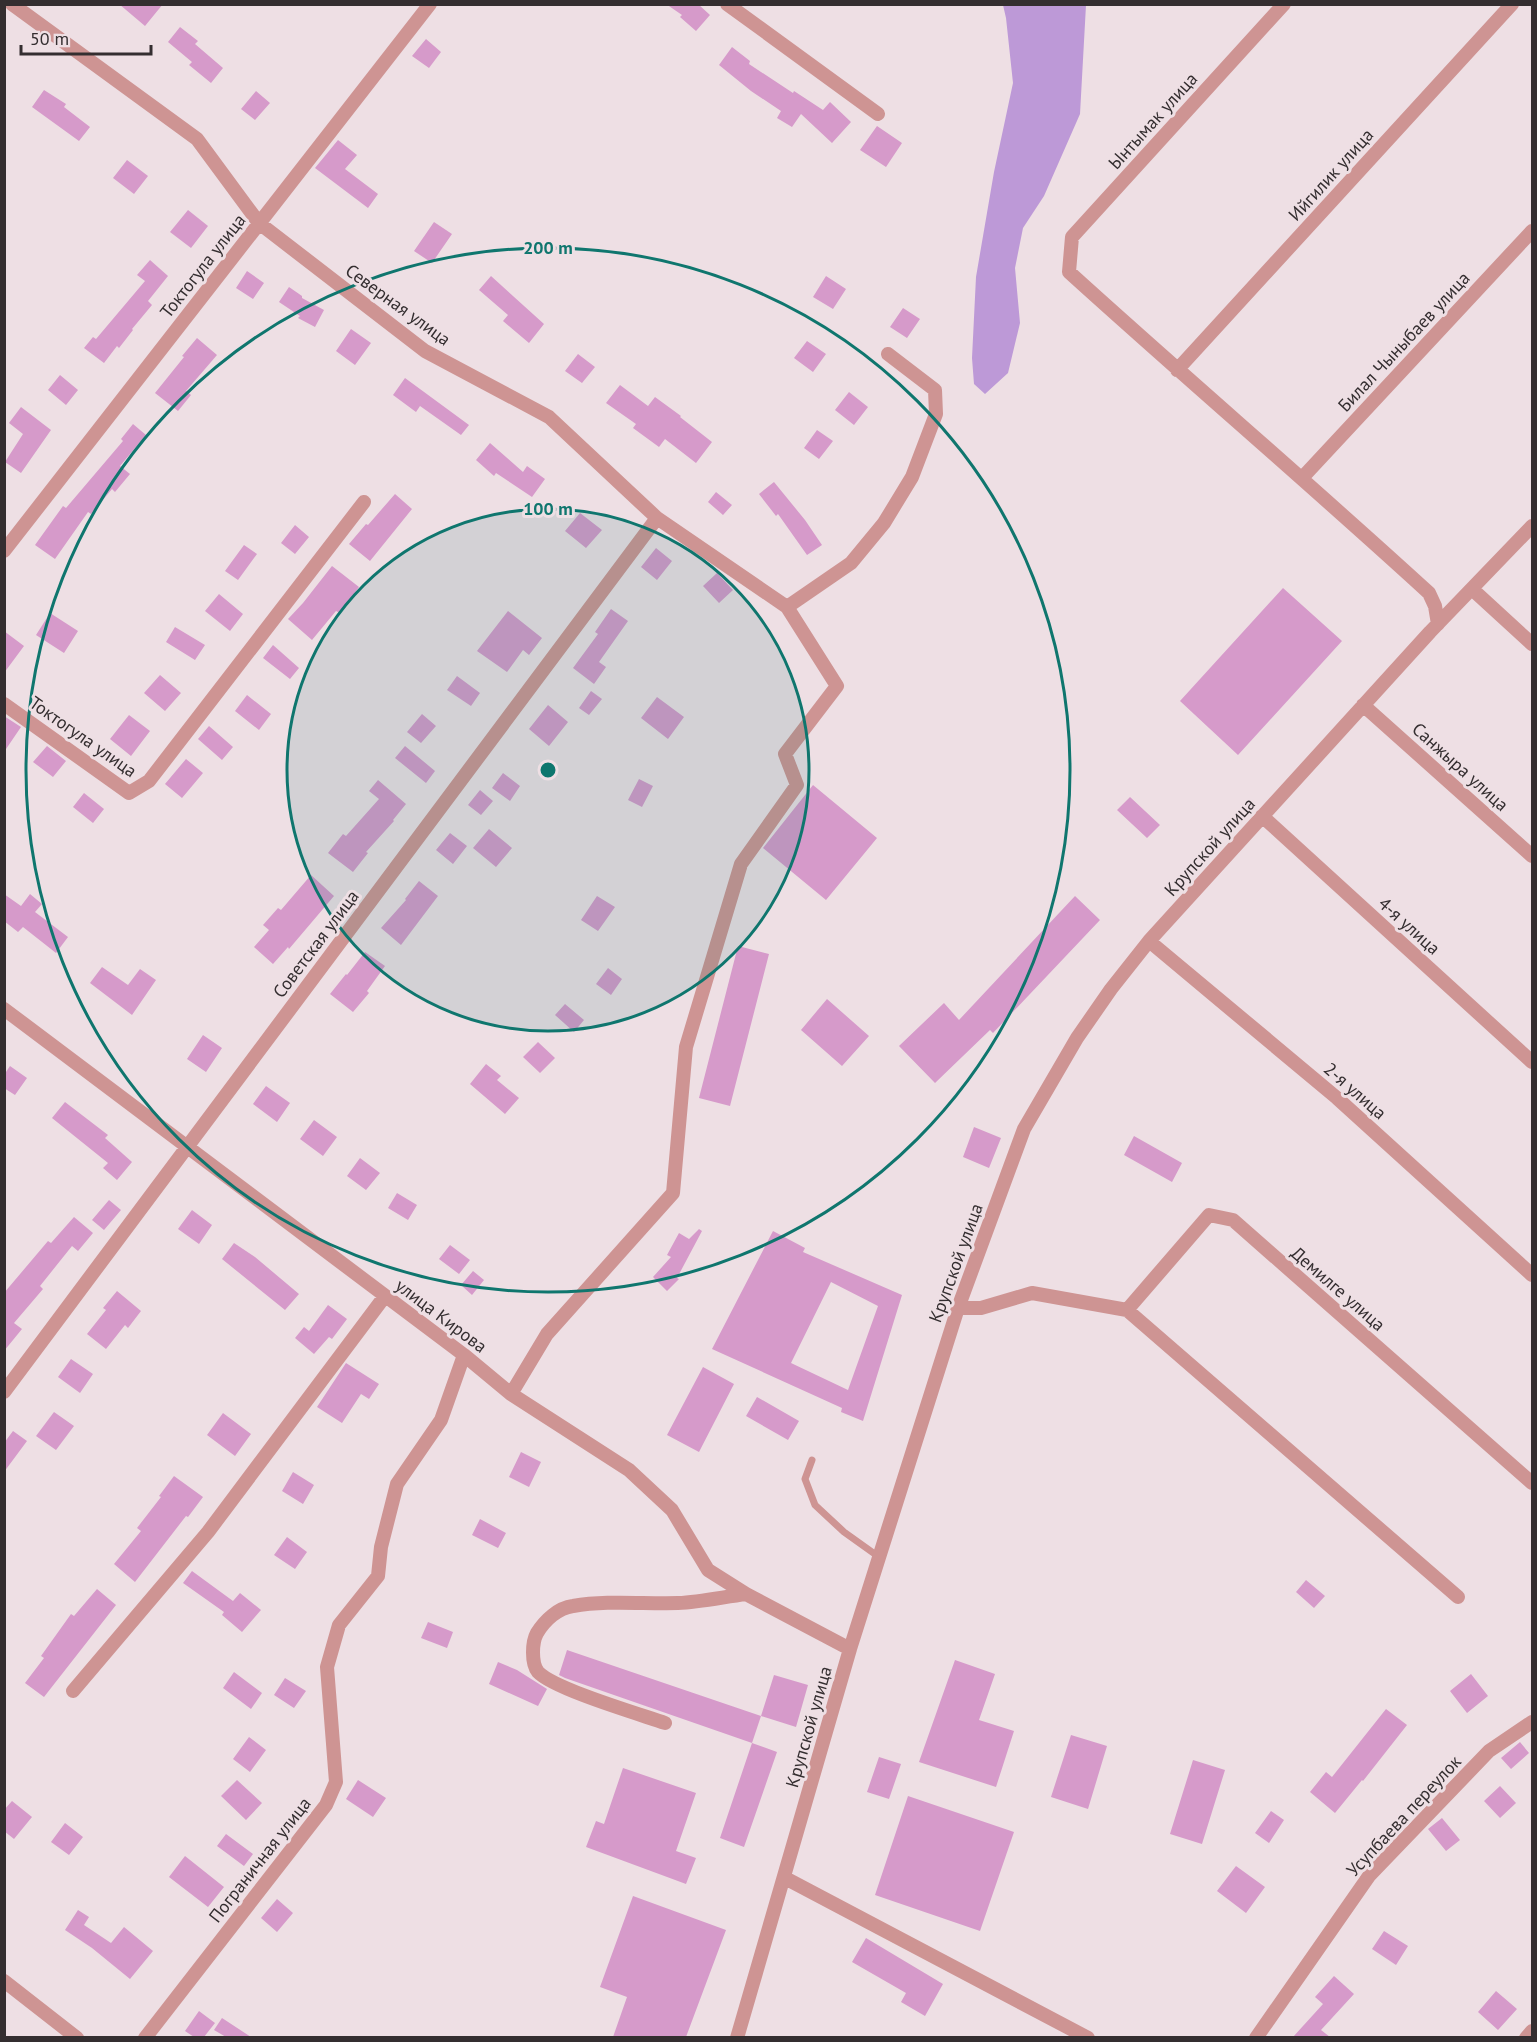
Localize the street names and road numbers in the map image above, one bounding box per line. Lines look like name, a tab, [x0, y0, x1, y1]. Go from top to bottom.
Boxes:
street label: Ынтымак улица	[1103, 67, 1202, 174]
street label: Ийгилик улица	[1283, 124, 1378, 226]
street label: Токтогула улица	[155, 209, 250, 322]
street label: Северная улица	[341, 259, 455, 350]
street label: Билал Чыныбаев улица	[1333, 267, 1475, 417]
street label: Токтогула улица	[25, 691, 141, 782]
street label: Санжыра улица	[1407, 717, 1513, 816]
street label: Крупской улица	[1159, 792, 1260, 901]
street label: Советская улица	[268, 885, 364, 1002]
street label: 4-я улица	[1374, 892, 1445, 959]
street label: 2-я улица	[1319, 1057, 1391, 1124]
street label: Крупской улица	[923, 1200, 988, 1326]
street label: Демилге улица	[1286, 1241, 1390, 1336]
street label: улица Кирова	[391, 1274, 492, 1358]
street label: Крупской улица	[780, 1664, 837, 1790]
street label: Усупбаева переулок	[1341, 1750, 1466, 1881]
street label: Пограничная улица	[203, 1792, 316, 1927]

